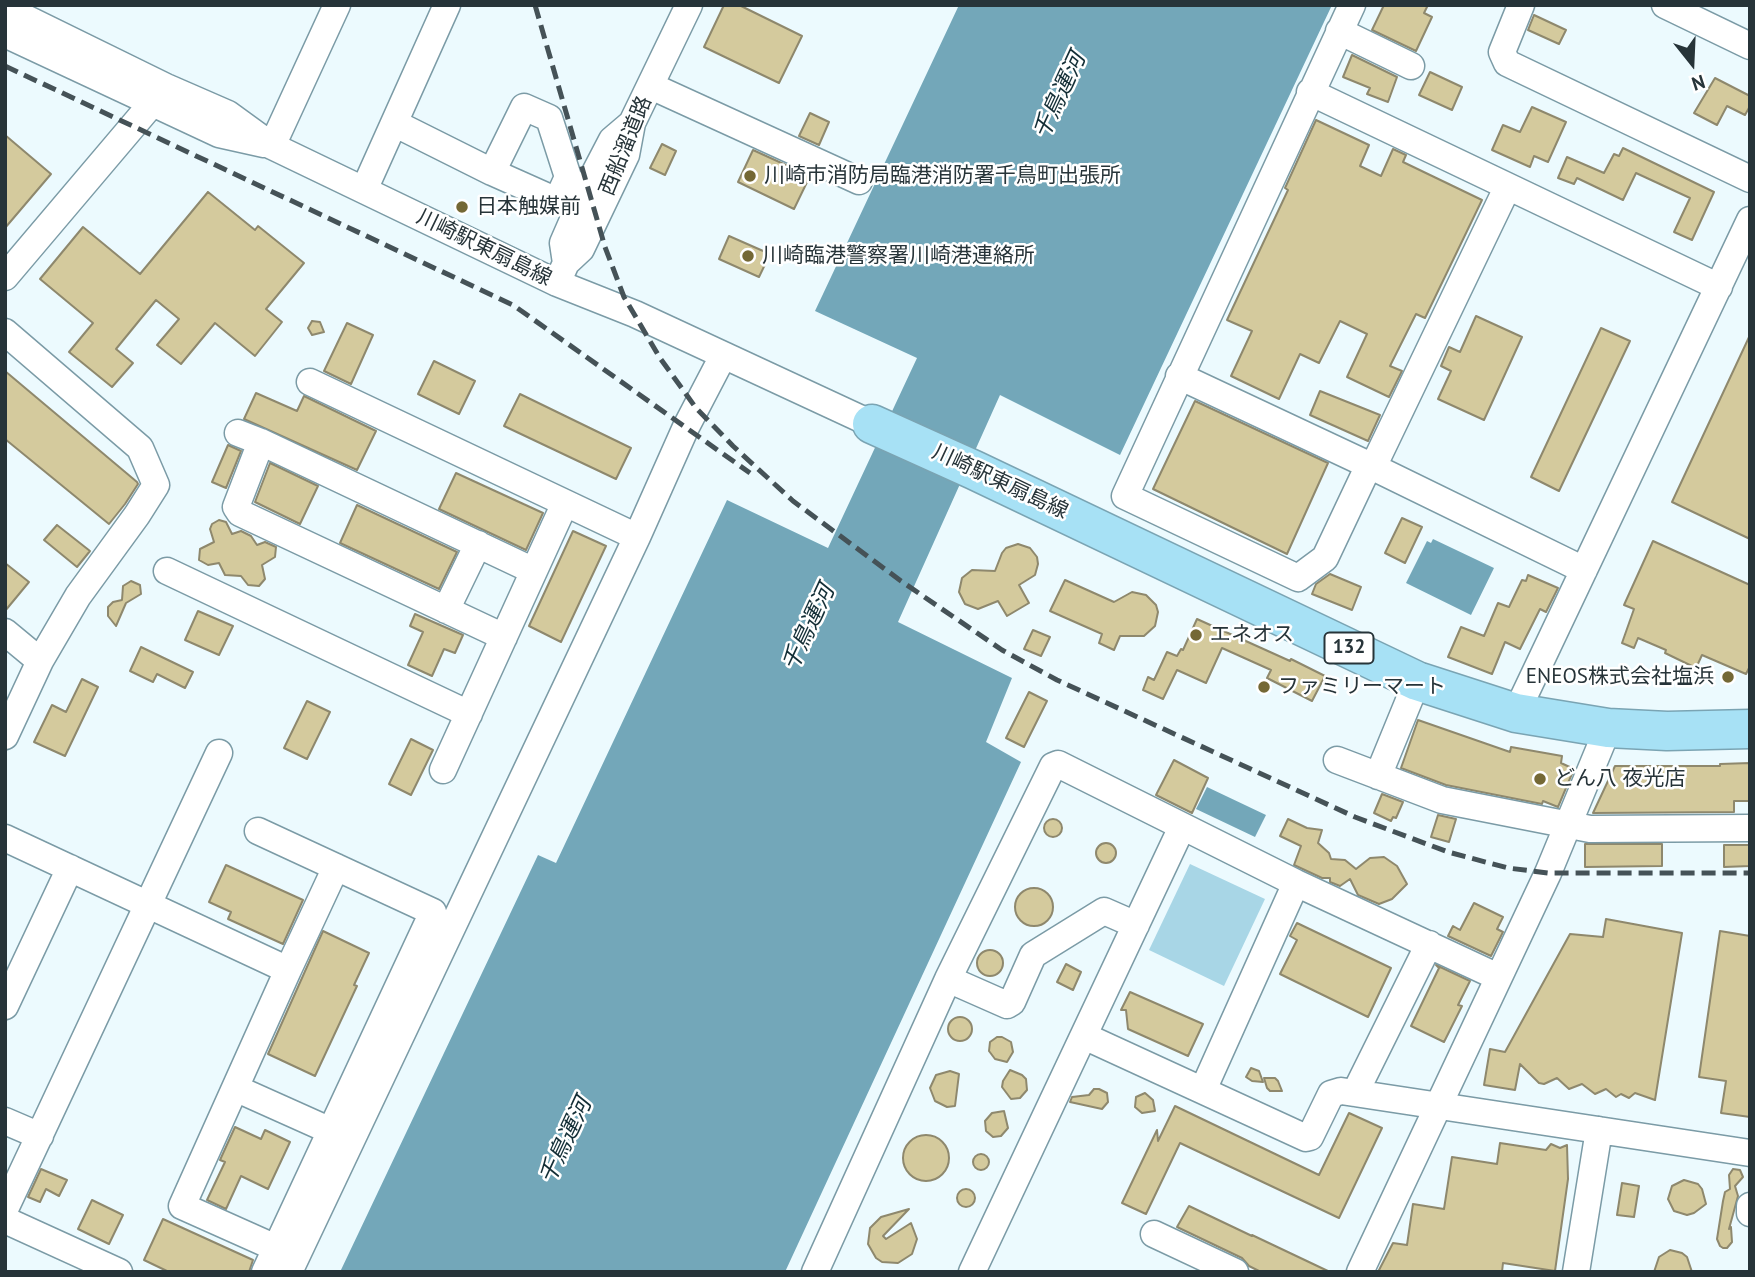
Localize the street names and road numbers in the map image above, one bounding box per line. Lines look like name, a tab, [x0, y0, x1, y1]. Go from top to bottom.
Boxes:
street label: 西船溜道路	[595, 93, 657, 199]
street label: 川崎駅東扇島線	[412, 204, 556, 292]
street label: 川崎駅東扇島線	[928, 440, 1072, 524]
road number: 132	[1324, 632, 1374, 664]

